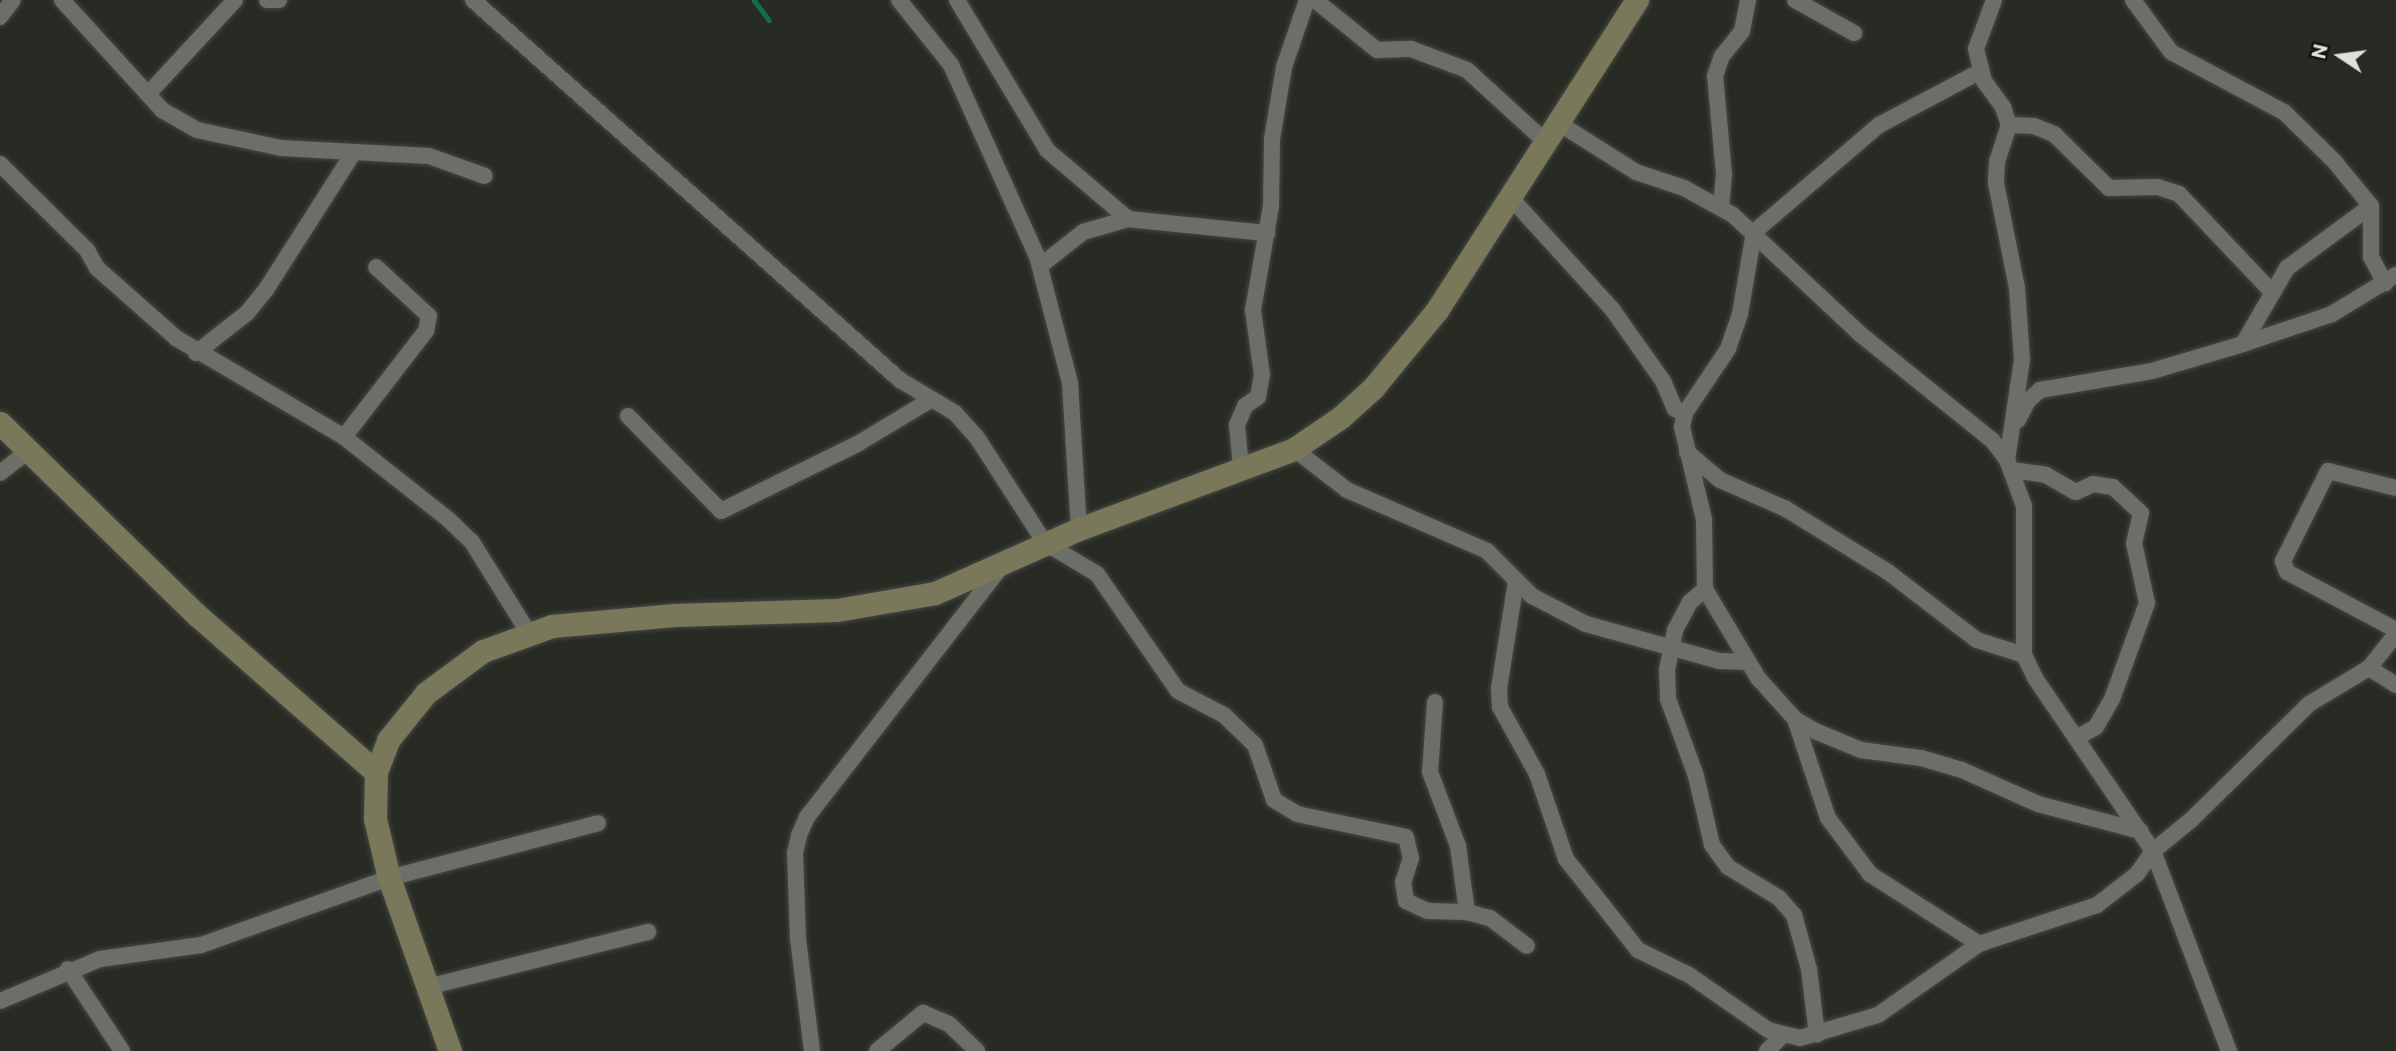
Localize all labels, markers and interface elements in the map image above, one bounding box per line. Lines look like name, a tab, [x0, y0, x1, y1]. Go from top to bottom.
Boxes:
north arrow	[2305, 21, 2375, 91]
text: N	[2306, 42, 2332, 61]

